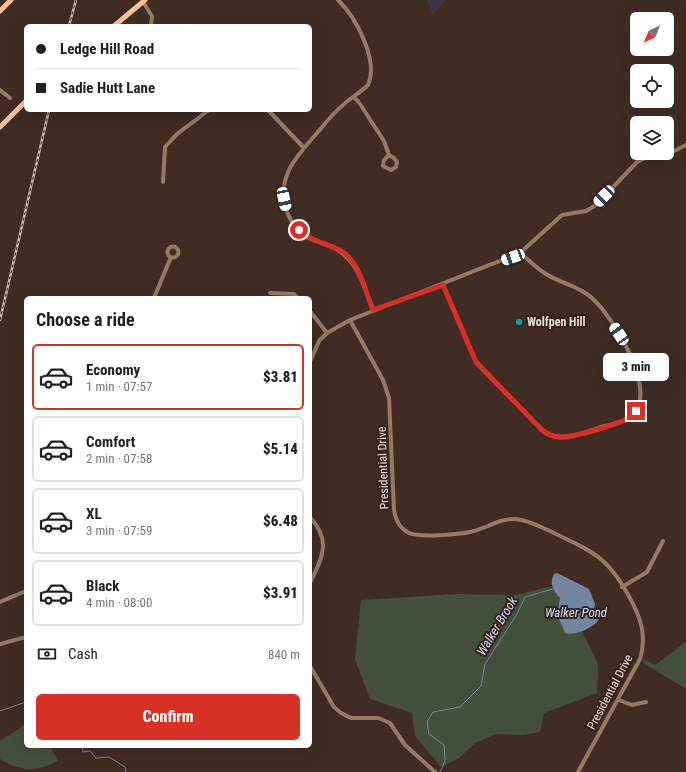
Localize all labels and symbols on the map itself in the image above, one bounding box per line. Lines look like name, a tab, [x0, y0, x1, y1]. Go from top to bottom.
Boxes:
north arrow	[630, 12, 674, 56]
car	[591, 183, 617, 209]
car	[276, 186, 292, 212]
route start	[290, 221, 308, 239]
car	[500, 247, 526, 267]
place label: Wolfpen Hill	[527, 315, 586, 329]
marker: Wolfpen Hill	[514, 317, 524, 327]
car	[607, 321, 631, 347]
callout: 3 min	[603, 353, 669, 381]
route end	[627, 402, 645, 420]
street label: Presidential Drive	[375, 426, 391, 510]
water label: Walker Brook	[474, 594, 520, 658]
water label: Walker Pond	[545, 605, 608, 620]
street label: Presidential Drive	[584, 652, 636, 732]

